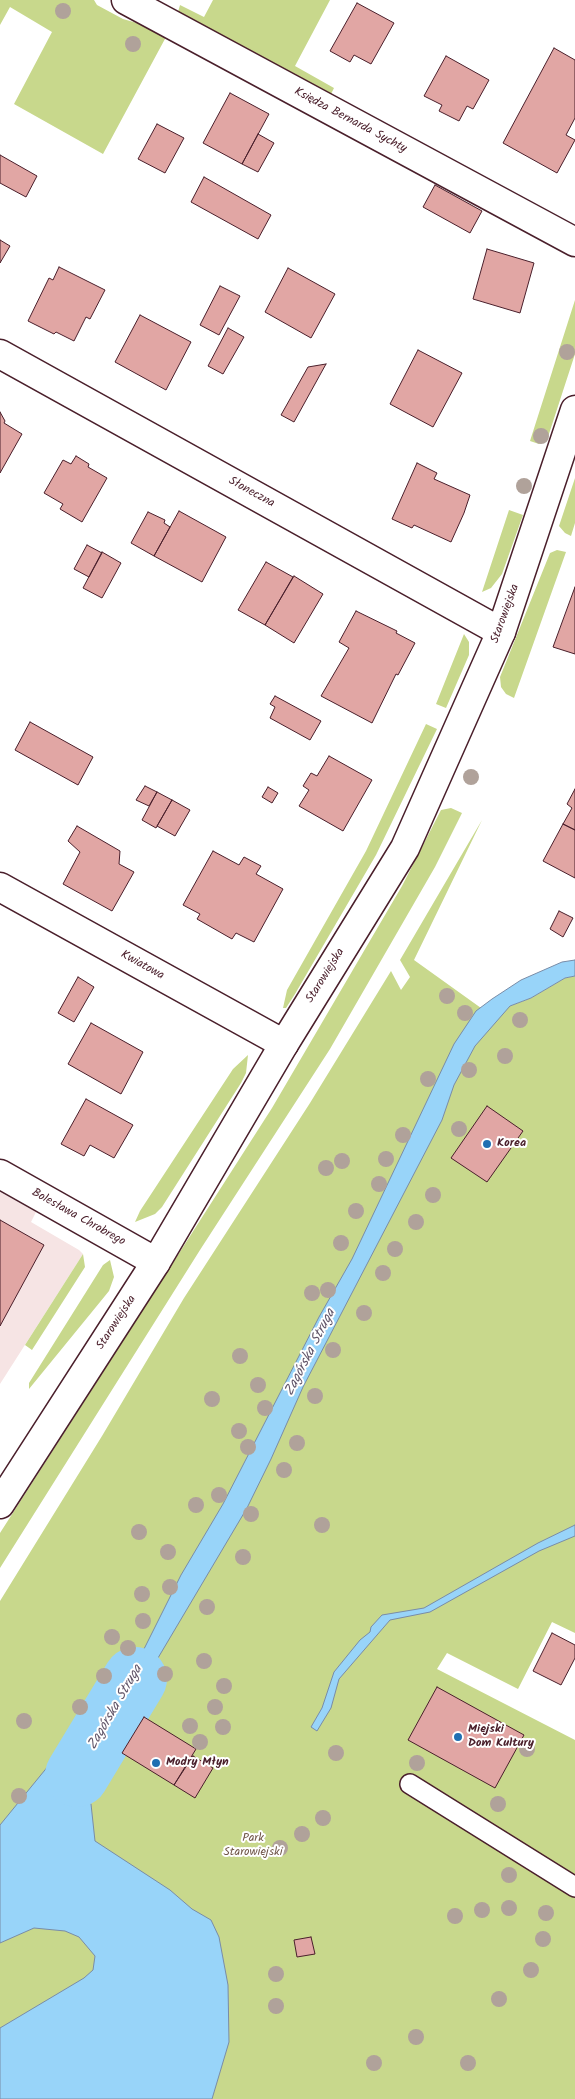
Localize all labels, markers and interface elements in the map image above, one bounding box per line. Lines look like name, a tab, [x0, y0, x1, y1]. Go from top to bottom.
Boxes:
street label: Księdza Bernarda Sychty	[291, 85, 409, 157]
street label: Słoneczna	[225, 474, 277, 512]
street label: Starowiejska	[489, 583, 523, 645]
street label: Starowiejska	[304, 946, 348, 1006]
street label: Kwiatowa	[118, 948, 166, 984]
place label: Korea	[497, 1137, 526, 1151]
marker: Korea	[481, 1138, 493, 1150]
street label: Bolesława Chrobrego	[29, 1186, 127, 1250]
street label: Starowiejska	[94, 1293, 140, 1353]
water label: Zagórska Struga	[282, 1307, 340, 1399]
water label: Zagórska Struga	[85, 1663, 147, 1753]
place label: Miejski Dom Kultury	[468, 1723, 534, 1751]
marker: Miejski Dom Kultury	[452, 1731, 464, 1743]
place label: Modry Młyn	[166, 1756, 229, 1770]
marker: Modry Młyn	[150, 1757, 162, 1769]
park label: Park Starowiejski	[223, 1832, 283, 1860]

